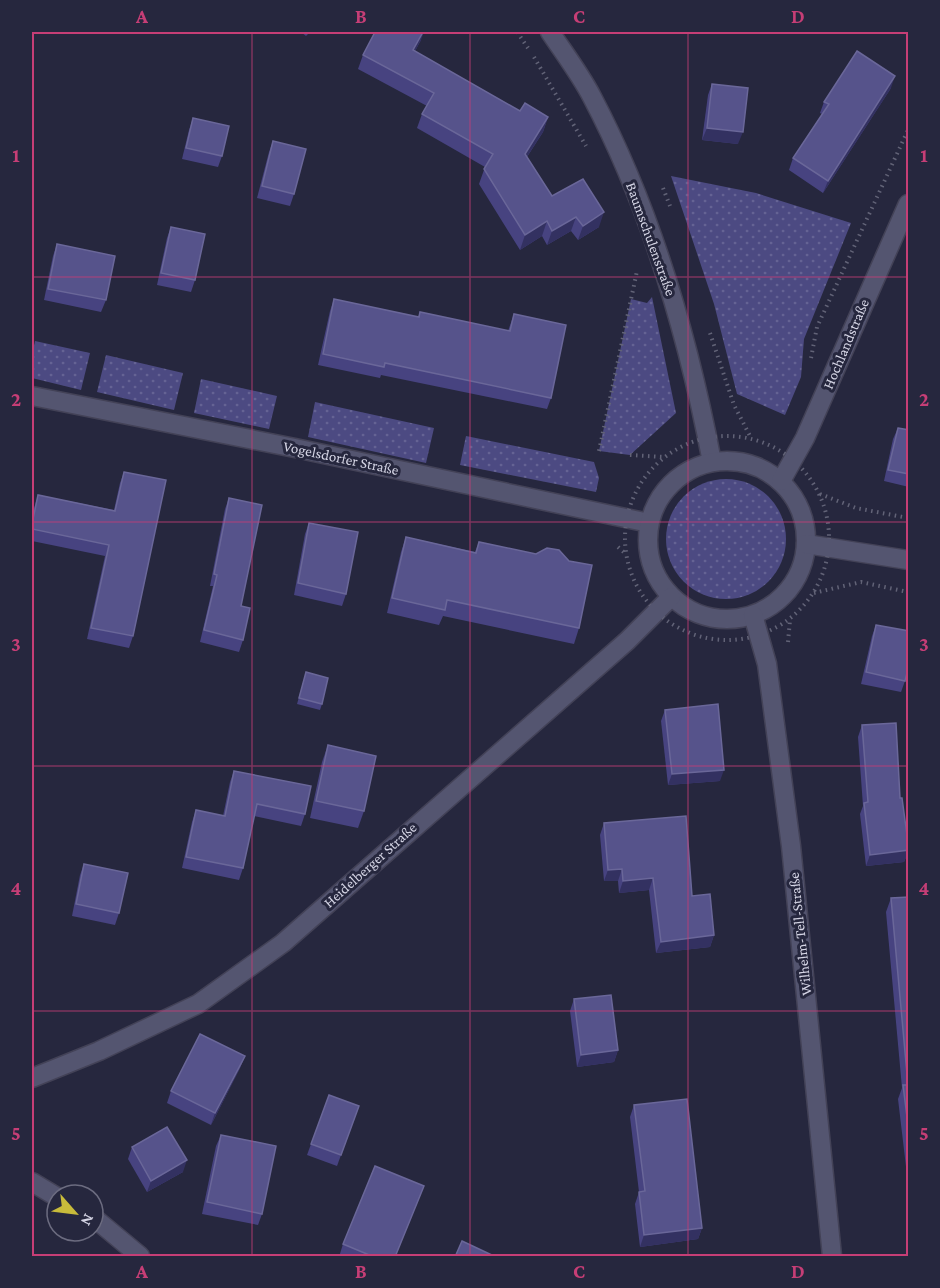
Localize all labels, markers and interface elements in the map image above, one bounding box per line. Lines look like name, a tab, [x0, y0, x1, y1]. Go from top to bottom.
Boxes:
text: A	[135, 5, 149, 27]
text: B	[355, 5, 367, 27]
text: C	[573, 5, 585, 27]
text: D	[791, 5, 805, 27]
text: 1	[12, 144, 20, 166]
text: 1	[920, 144, 928, 166]
street label: Baumschulenstraße	[623, 180, 679, 298]
street label: Hochlandstraße	[820, 296, 872, 391]
text: 2	[11, 388, 21, 410]
text: 2	[919, 388, 929, 410]
street label: Vogelsdorfer Straße	[282, 438, 401, 479]
text: 3	[11, 633, 21, 655]
text: 3	[919, 633, 929, 655]
street label: Heidelberger Straße	[320, 819, 421, 911]
street label: Wilhelm-Tell-Straße	[786, 871, 814, 996]
text: 4	[11, 877, 22, 899]
text: 4	[919, 877, 930, 899]
text: 5	[11, 1122, 21, 1144]
text: 5	[919, 1122, 929, 1144]
north arrow	[45, 1183, 105, 1243]
text: N	[78, 1211, 98, 1229]
text: A	[135, 1260, 149, 1282]
text: B	[355, 1260, 367, 1282]
text: C	[573, 1260, 585, 1282]
text: D	[791, 1260, 805, 1282]

